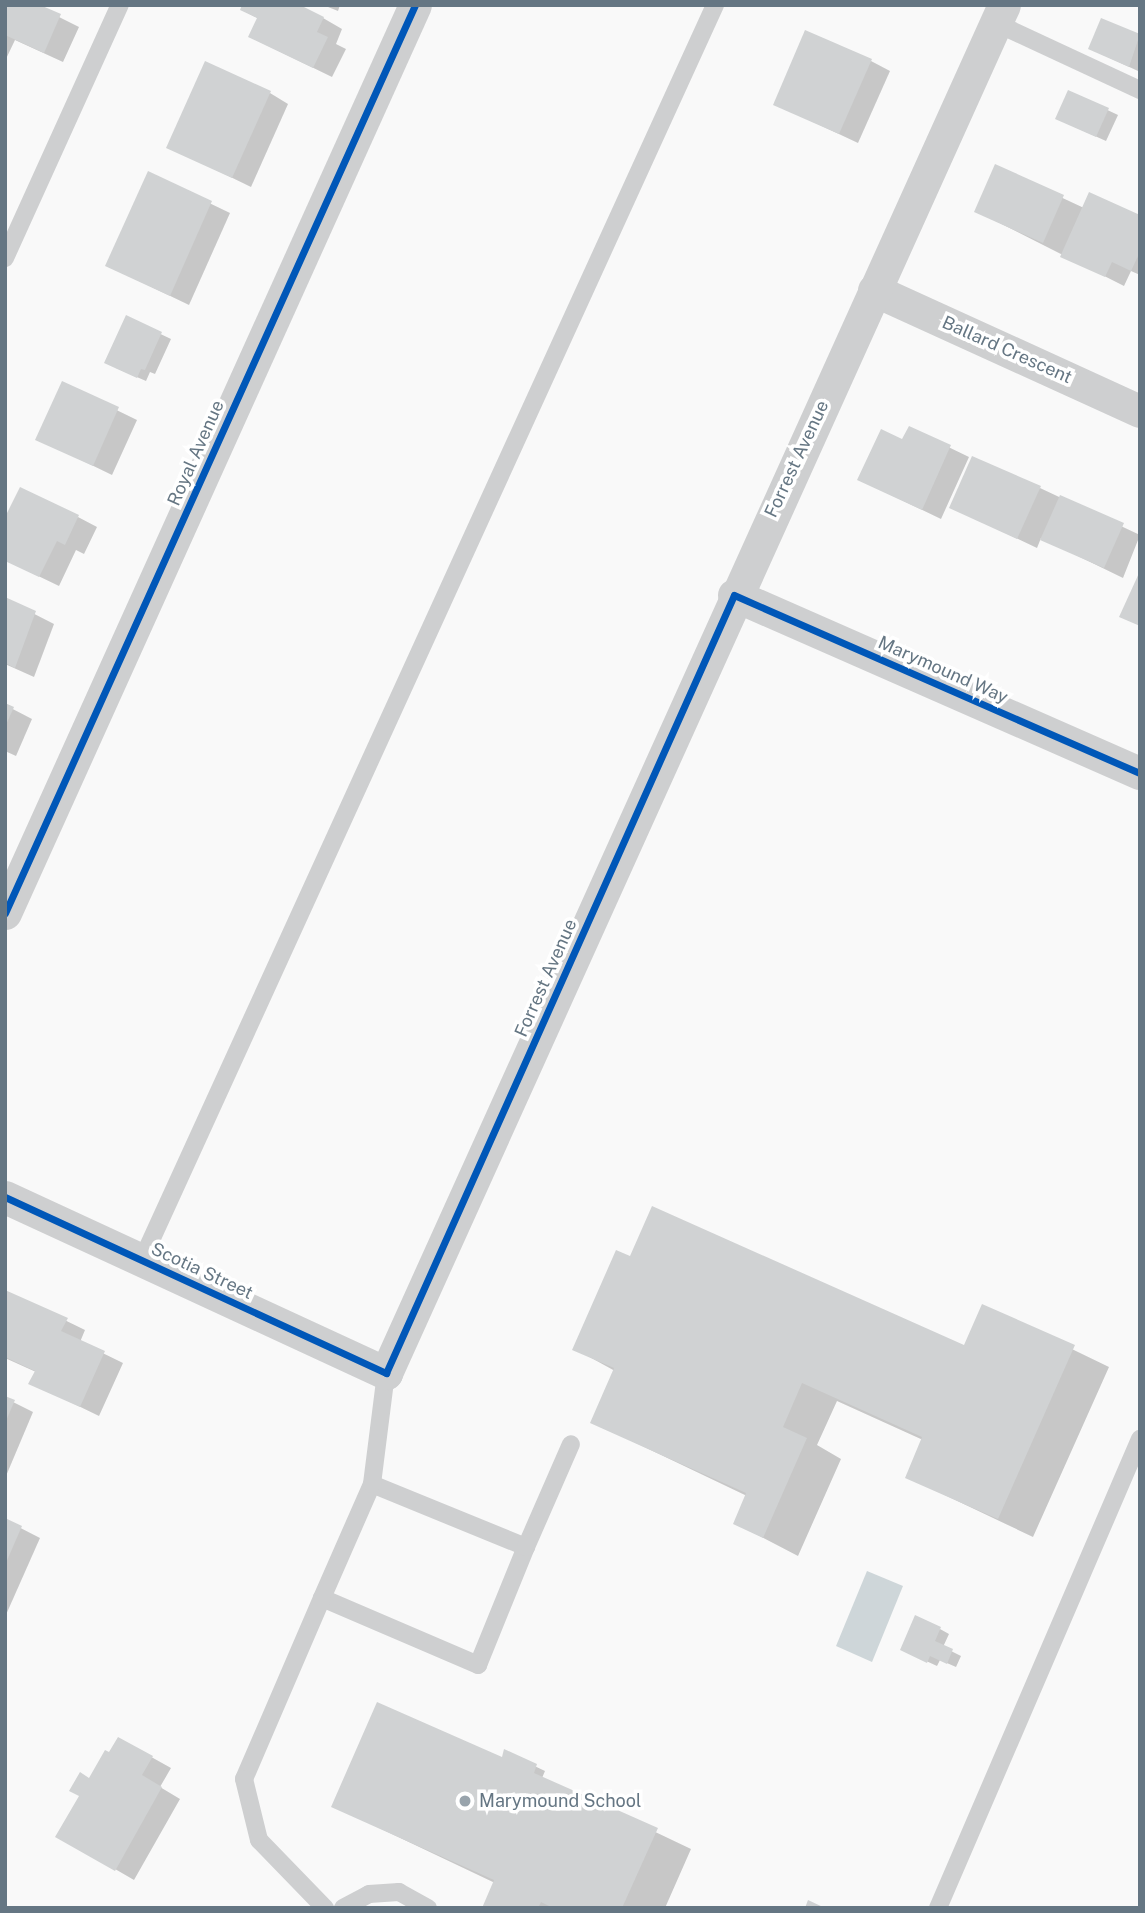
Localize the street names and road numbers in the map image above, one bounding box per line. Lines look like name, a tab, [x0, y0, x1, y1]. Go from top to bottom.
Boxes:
street label: Ballard Crescent	[939, 312, 1075, 388]
street label: Royal Avenue	[163, 397, 229, 509]
street label: Forrest Avenue	[760, 397, 834, 521]
street label: Marymound Way	[875, 632, 1011, 708]
street label: Forrest Avenue	[510, 916, 582, 1040]
street label: Scotia Street	[148, 1238, 256, 1304]

